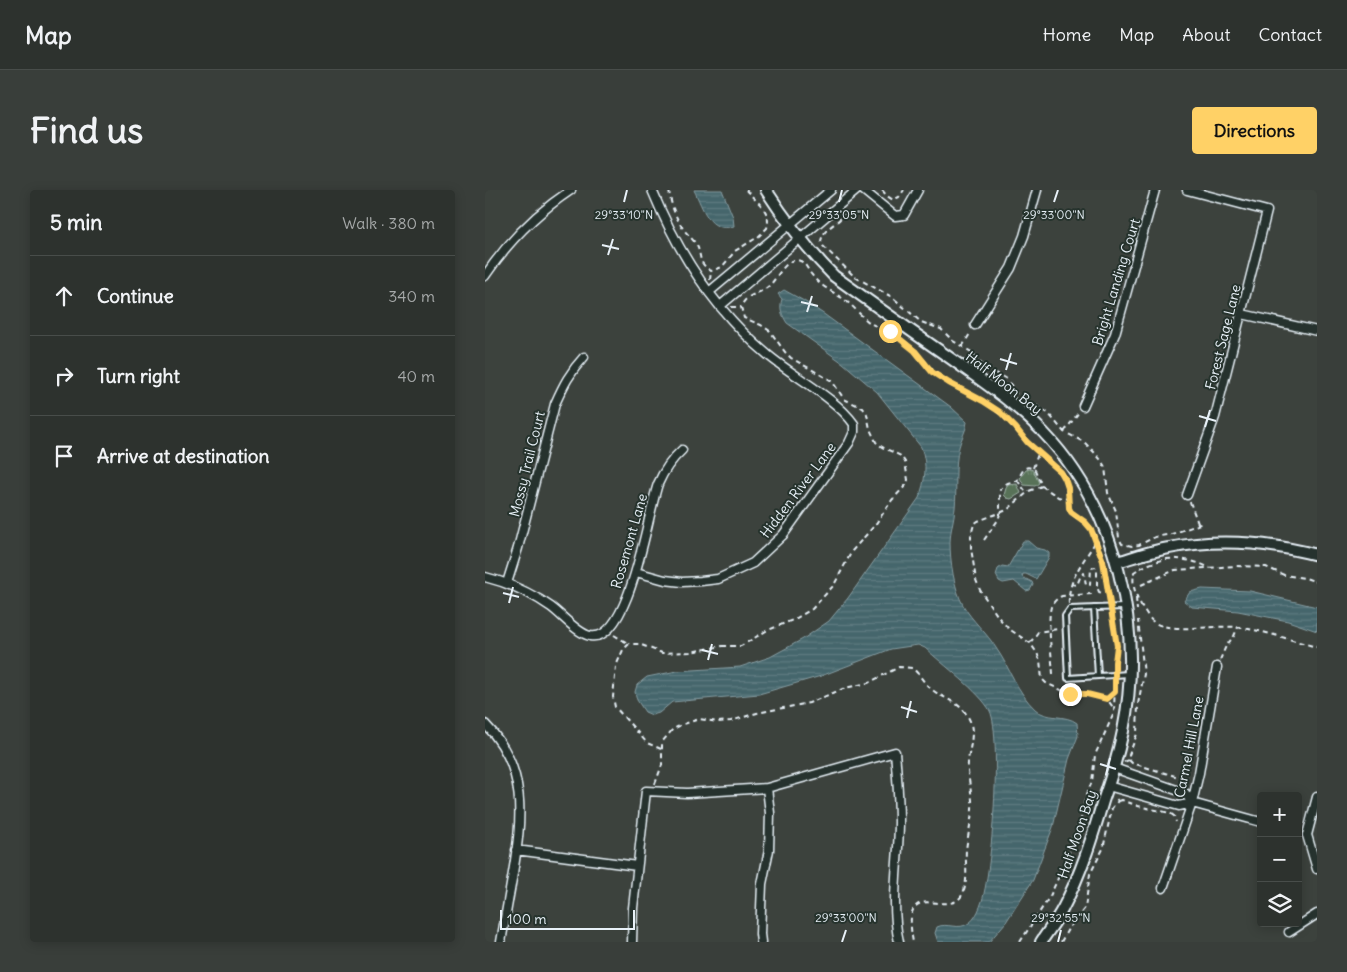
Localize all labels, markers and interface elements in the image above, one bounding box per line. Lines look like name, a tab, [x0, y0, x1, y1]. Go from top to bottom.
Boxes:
text: Map	[25, 20, 72, 50]
text: Home	[1043, 23, 1091, 46]
text: Map	[1119, 23, 1154, 46]
text: About	[1182, 23, 1230, 46]
text: Contact	[1258, 23, 1322, 46]
button: Directions	[1192, 107, 1317, 154]
text: Find us	[30, 108, 143, 152]
text: 29°33'10"N	[595, 207, 653, 222]
text: 29°33'05"N	[809, 207, 869, 222]
text: 29°33'00"N	[1023, 207, 1085, 222]
text: 5 min	[50, 209, 102, 236]
text: Walk · 380 m	[342, 213, 435, 233]
street label: Bright Landing Court	[1088, 216, 1144, 348]
icon: ahead	[50, 282, 78, 310]
street label: Forest Sage Lane	[1201, 282, 1245, 392]
text: Continue	[97, 284, 174, 308]
text: 340 m	[388, 286, 435, 306]
route start	[879, 320, 902, 343]
street label: Half Moon Bay	[962, 347, 1046, 419]
icon: right	[50, 362, 78, 390]
text: Turn right	[97, 364, 180, 388]
text: 40 m	[397, 366, 435, 386]
street label: Mossy Trail Court	[505, 409, 549, 519]
street label: Hidden River Lane	[756, 439, 840, 541]
icon: arrive	[50, 442, 78, 470]
text: Arrive at destination	[97, 444, 270, 468]
street label: Rosemont Lane	[607, 491, 651, 591]
route end	[1059, 683, 1082, 706]
street label: Carmel Hill Lane	[1170, 695, 1208, 799]
street label: Half Moon Bay	[1053, 787, 1101, 881]
map controls	[1257, 792, 1302, 927]
button: +	[1257, 792, 1302, 837]
button: −	[1257, 837, 1302, 882]
button: layers	[1257, 882, 1302, 927]
scale bar	[500, 907, 635, 930]
text: 100 m	[507, 910, 547, 928]
text: 29°33'00"N	[815, 910, 877, 925]
text: 29°32'55"N	[1031, 910, 1091, 925]

